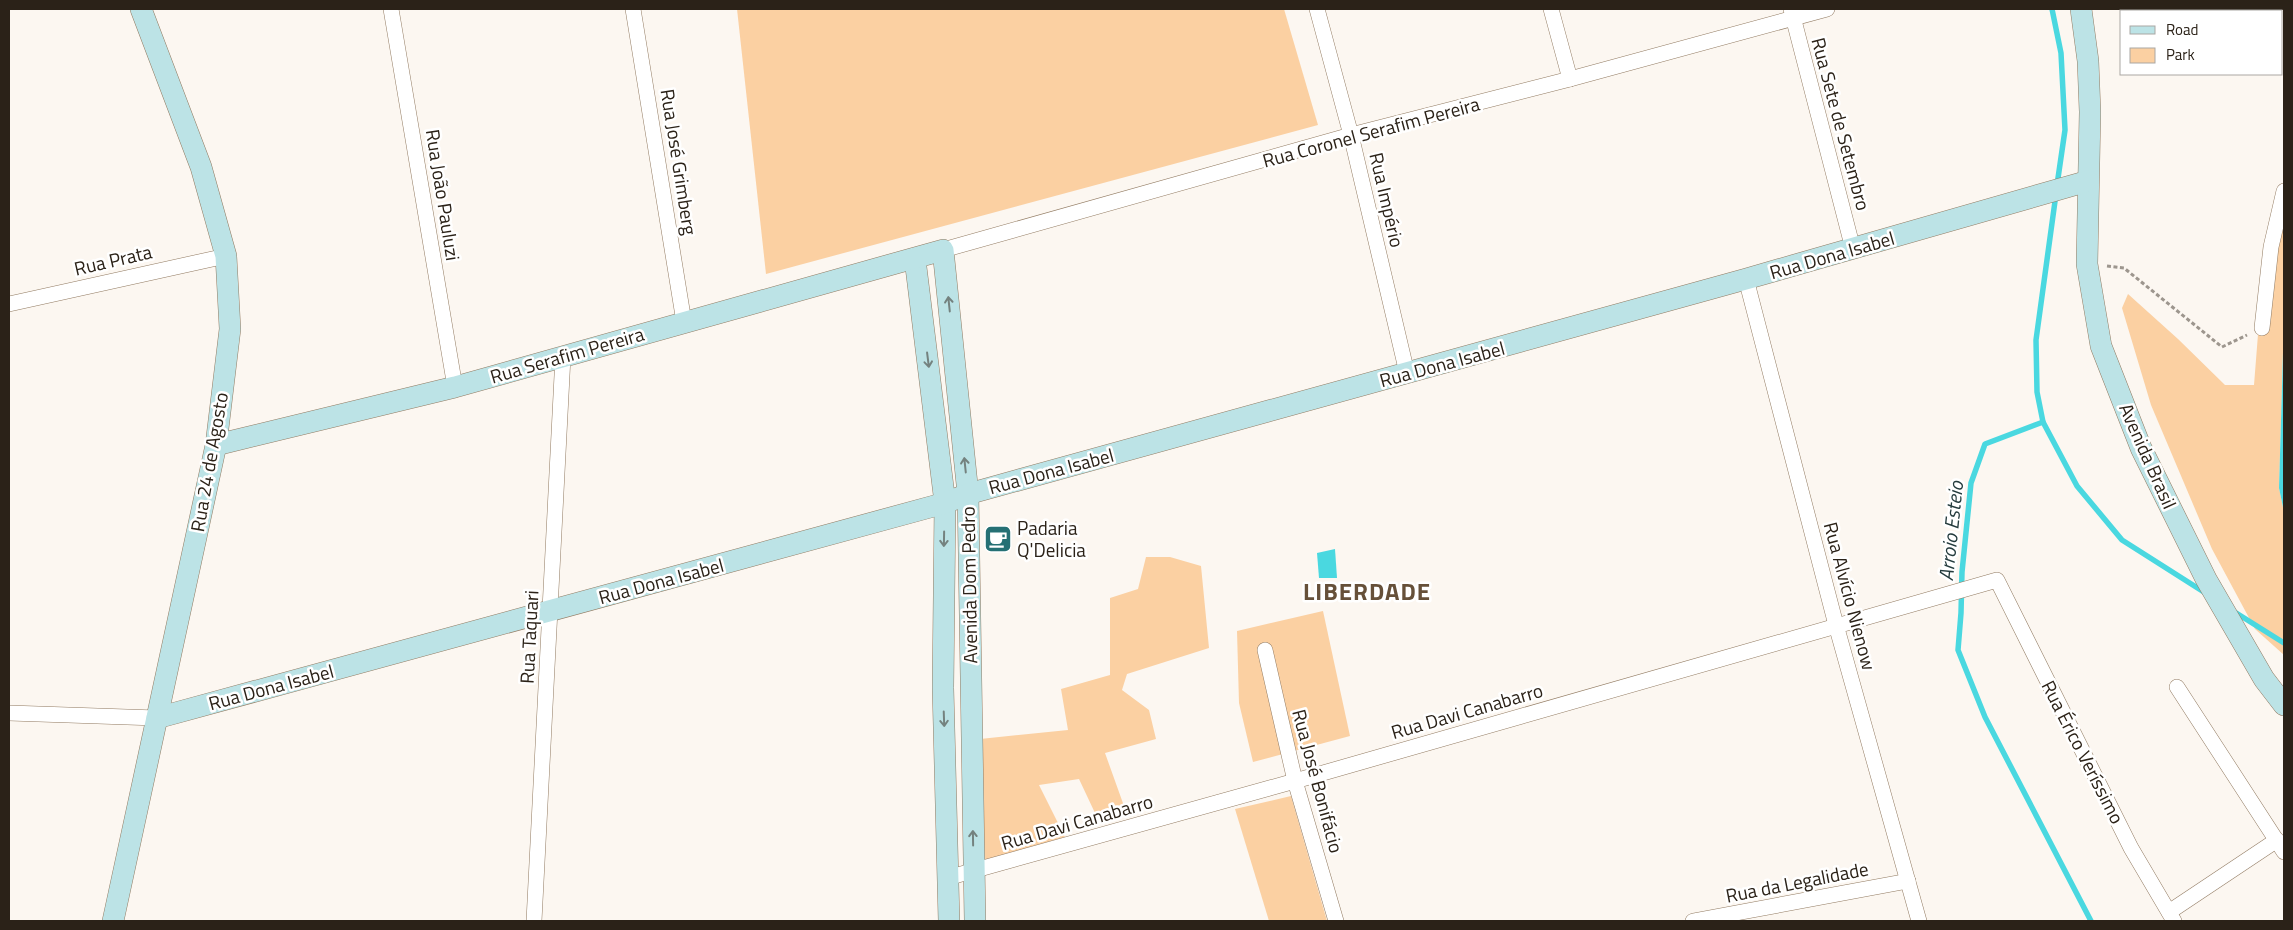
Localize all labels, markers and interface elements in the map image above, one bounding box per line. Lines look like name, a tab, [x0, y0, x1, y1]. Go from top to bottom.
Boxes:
legend	[2120, 10, 2283, 75]
text: Road	[2166, 18, 2198, 41]
street label: Rua Sete de Setembro	[1804, 34, 1879, 214]
text: Park	[2166, 43, 2195, 66]
street label: Rua José Grimberg	[654, 87, 705, 237]
street label: Rua Coronel Serafim Pereira	[1259, 88, 1483, 175]
street label: Rua João Pauluzi	[419, 127, 468, 263]
street label: Rua Império	[1363, 150, 1412, 250]
street label: Rua Dona Isabel	[1766, 223, 1898, 286]
street label: Rua Prata	[71, 236, 155, 283]
one-way arrow	[944, 296, 954, 312]
street label: Rua Serafim Pereira	[486, 319, 648, 390]
street label: Rua Dona Isabel	[1376, 333, 1508, 394]
one-way arrow	[923, 351, 933, 367]
street label: Rua 24 de Agosto	[182, 390, 235, 534]
street label: Avenida Brasil	[2112, 398, 2185, 513]
street label: Rua Dona Isabel	[985, 440, 1117, 501]
one-way arrow	[960, 457, 970, 473]
water label: Arroio Esteio	[1930, 478, 1971, 582]
street label: Avenida Dom Pedro	[953, 506, 984, 664]
place label: Padaria Q'Delicia	[1017, 513, 1086, 564]
street label: Rua Alvício Nienow	[1817, 519, 1884, 673]
cafe icon: Padaria Q'Delicia	[983, 524, 1013, 554]
one-way arrow	[939, 530, 949, 546]
street label: Rua Dona Isabel	[595, 550, 727, 611]
district label: LIBERDADE	[1303, 573, 1431, 609]
street label: Rua Taquari	[512, 589, 545, 684]
street label: Rua Dona Isabel	[205, 656, 337, 717]
street label: Rua Davi Canabarro	[1388, 675, 1546, 746]
street label: Rua Érico Veríssimo	[2035, 675, 2132, 829]
street label: Rua José Bonifácio	[1285, 706, 1352, 856]
one-way arrow	[939, 710, 949, 726]
street label: Rua Davi Canabarro	[998, 786, 1156, 857]
one-way arrow	[968, 830, 978, 846]
street label: Rua da Legalidade	[1723, 853, 1871, 910]

